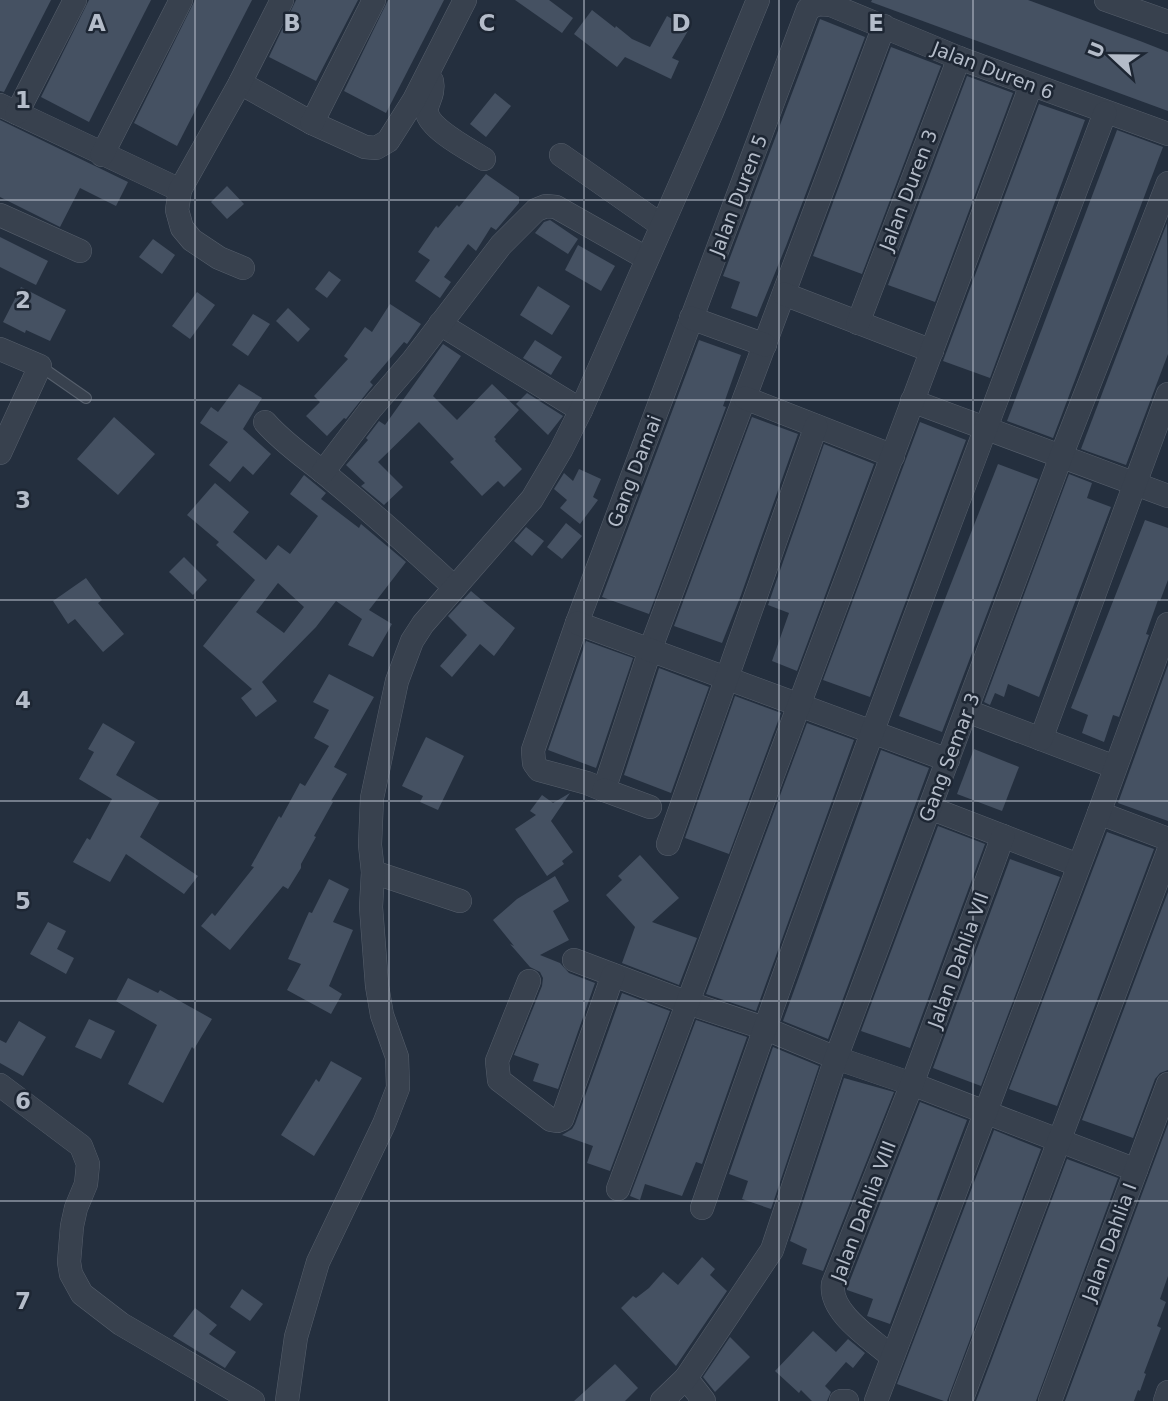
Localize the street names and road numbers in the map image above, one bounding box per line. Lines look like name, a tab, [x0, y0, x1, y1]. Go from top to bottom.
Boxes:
street label: Jalan Duren 6	[928, 36, 1057, 103]
street label: Jalan Duren 3	[874, 126, 941, 255]
street label: Jalan Duren 5	[704, 131, 771, 260]
street label: Gang Damai	[603, 412, 665, 530]
street label: Gang Semar 3	[914, 689, 984, 825]
street label: Jalan Dahlia VII	[923, 889, 993, 1032]
street label: Jalan Dahlia VIII	[826, 1138, 900, 1285]
street label: Jalan Dahlia I	[1077, 1180, 1141, 1305]

